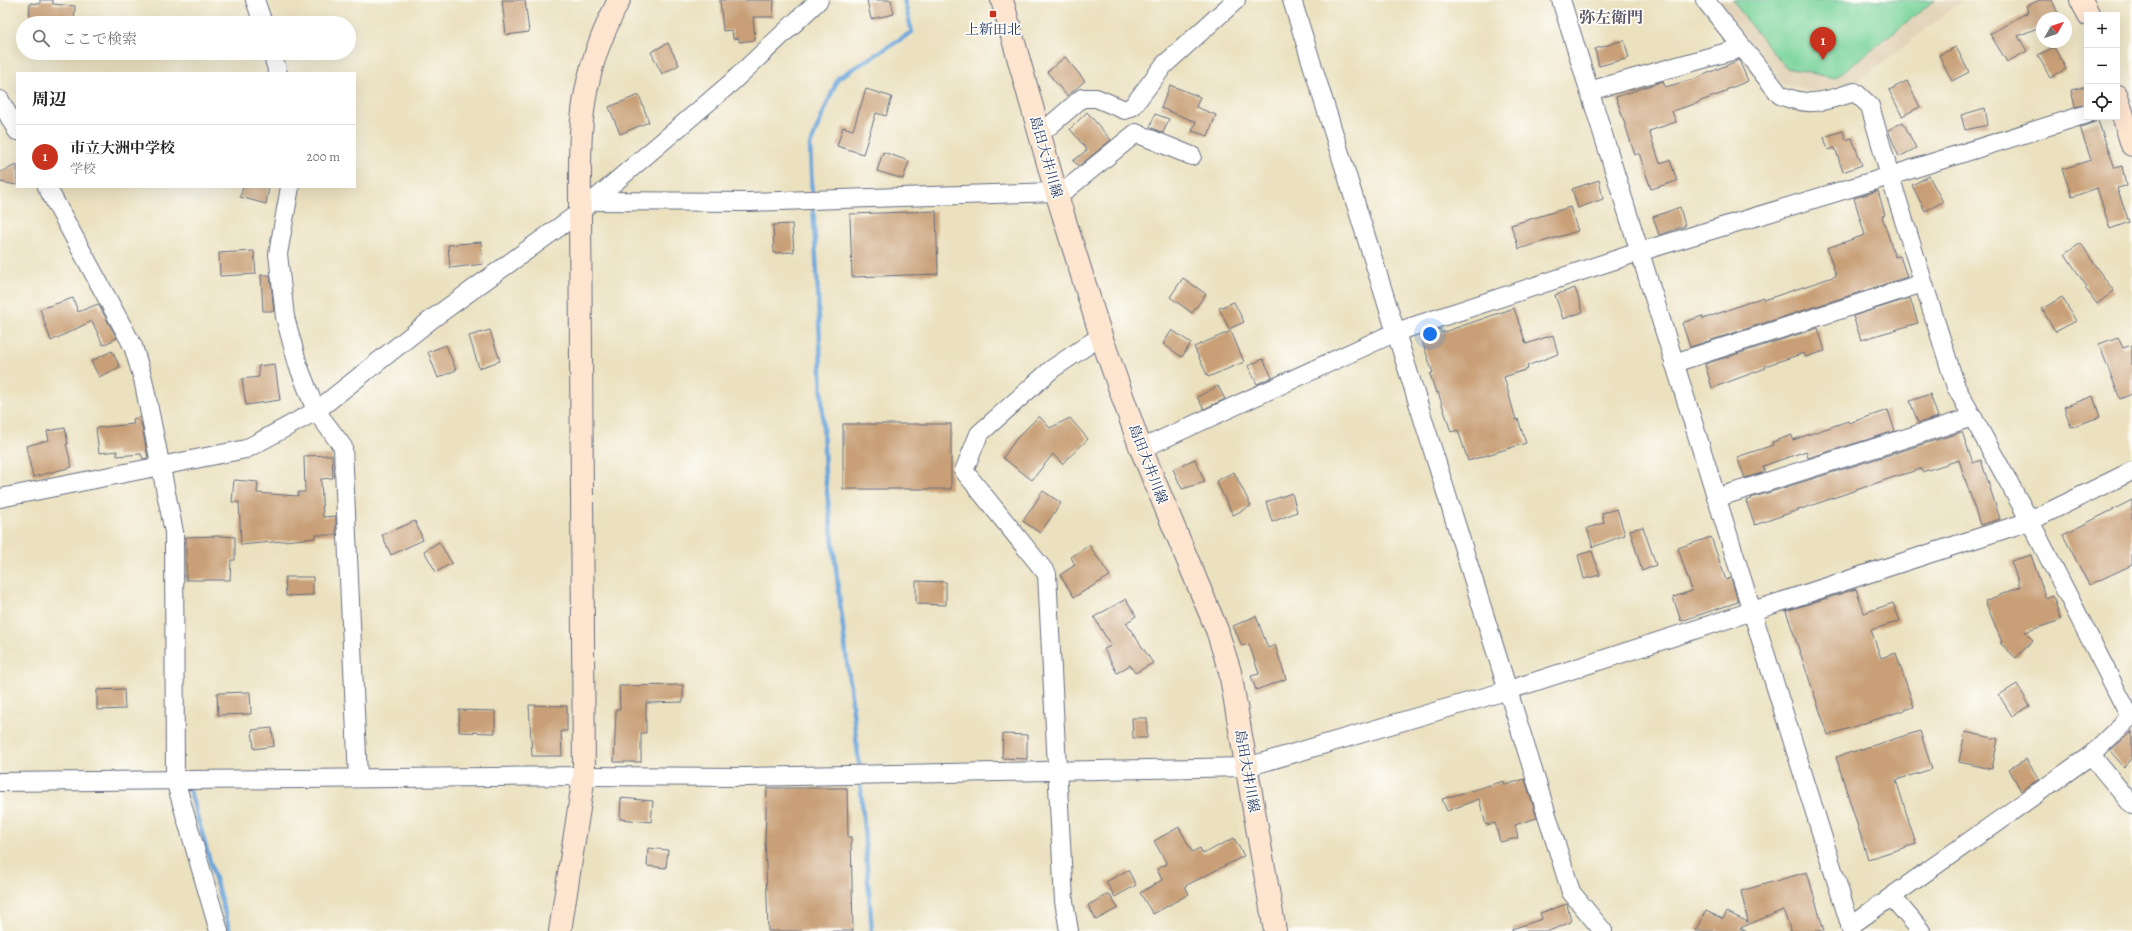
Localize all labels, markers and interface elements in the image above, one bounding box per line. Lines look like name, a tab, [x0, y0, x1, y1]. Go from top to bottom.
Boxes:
district label: 弥左衛門	[1579, 7, 1643, 29]
marker: 上新田北	[988, 9, 998, 19]
north arrow	[2036, 12, 2072, 48]
map controls	[2084, 12, 2120, 120]
button: +	[2084, 12, 2120, 48]
search box	[16, 16, 356, 60]
place label: 上新田北	[965, 20, 1021, 39]
icon: search	[30, 27, 52, 49]
pin: 1	[1810, 27, 1836, 60]
text: ここで検索	[62, 29, 137, 49]
button: −	[2084, 48, 2120, 84]
button: locate	[2084, 84, 2120, 120]
text: 周辺	[32, 88, 66, 111]
street label: 島田大井川線	[1025, 114, 1067, 200]
text: 市立大洲中学校	[70, 138, 175, 158]
text: 1	[43, 148, 47, 165]
text: 200 m	[307, 148, 340, 165]
text: 学校	[70, 160, 96, 177]
your location	[1420, 324, 1440, 344]
street label: 島田大井川線	[1124, 421, 1172, 507]
street label: 島田大井川線	[1230, 728, 1264, 814]

